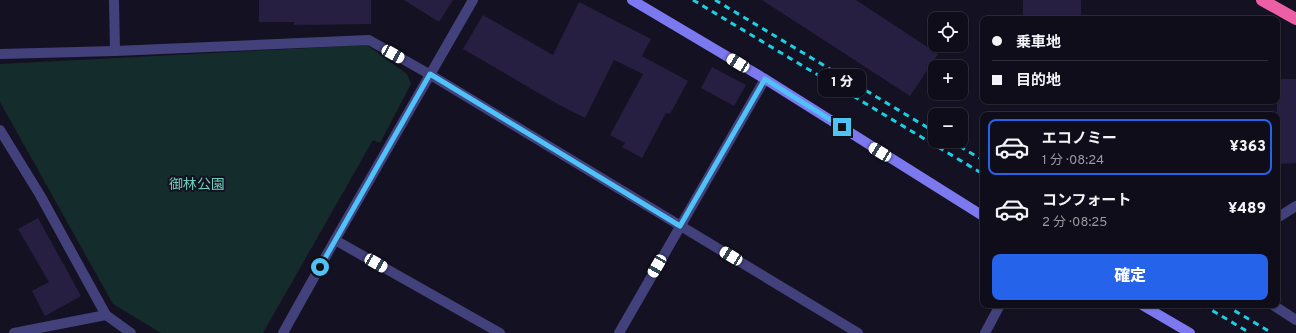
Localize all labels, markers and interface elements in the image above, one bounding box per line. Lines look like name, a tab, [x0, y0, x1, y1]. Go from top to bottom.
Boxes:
map controls	[928, 12, 968, 148]
button: locate	[928, 12, 968, 52]
text: 乗車地	[1016, 34, 1061, 53]
car	[380, 43, 406, 65]
car	[725, 52, 751, 74]
button: +	[928, 60, 968, 100]
callout: 1 分	[818, 69, 866, 97]
text: 目的地	[1016, 72, 1061, 91]
text: 1 分	[831, 75, 853, 91]
button: −	[928, 108, 968, 148]
route end	[833, 118, 851, 136]
icon: car	[994, 129, 1030, 165]
text: エコノミー	[1042, 130, 1117, 149]
text: ¥363	[1229, 138, 1266, 157]
car	[867, 141, 893, 163]
text: 1 分 · 08:24	[1042, 153, 1104, 169]
park label: 御林公園	[169, 177, 225, 194]
icon: car	[994, 191, 1030, 227]
text: コンフォート	[1042, 192, 1132, 211]
text: ¥489	[1228, 200, 1266, 219]
text: 2 分 · 08:25	[1042, 215, 1107, 231]
car	[718, 245, 744, 267]
car	[363, 252, 389, 274]
car	[646, 253, 668, 279]
button: 確定	[992, 254, 1268, 300]
route start	[311, 258, 329, 276]

